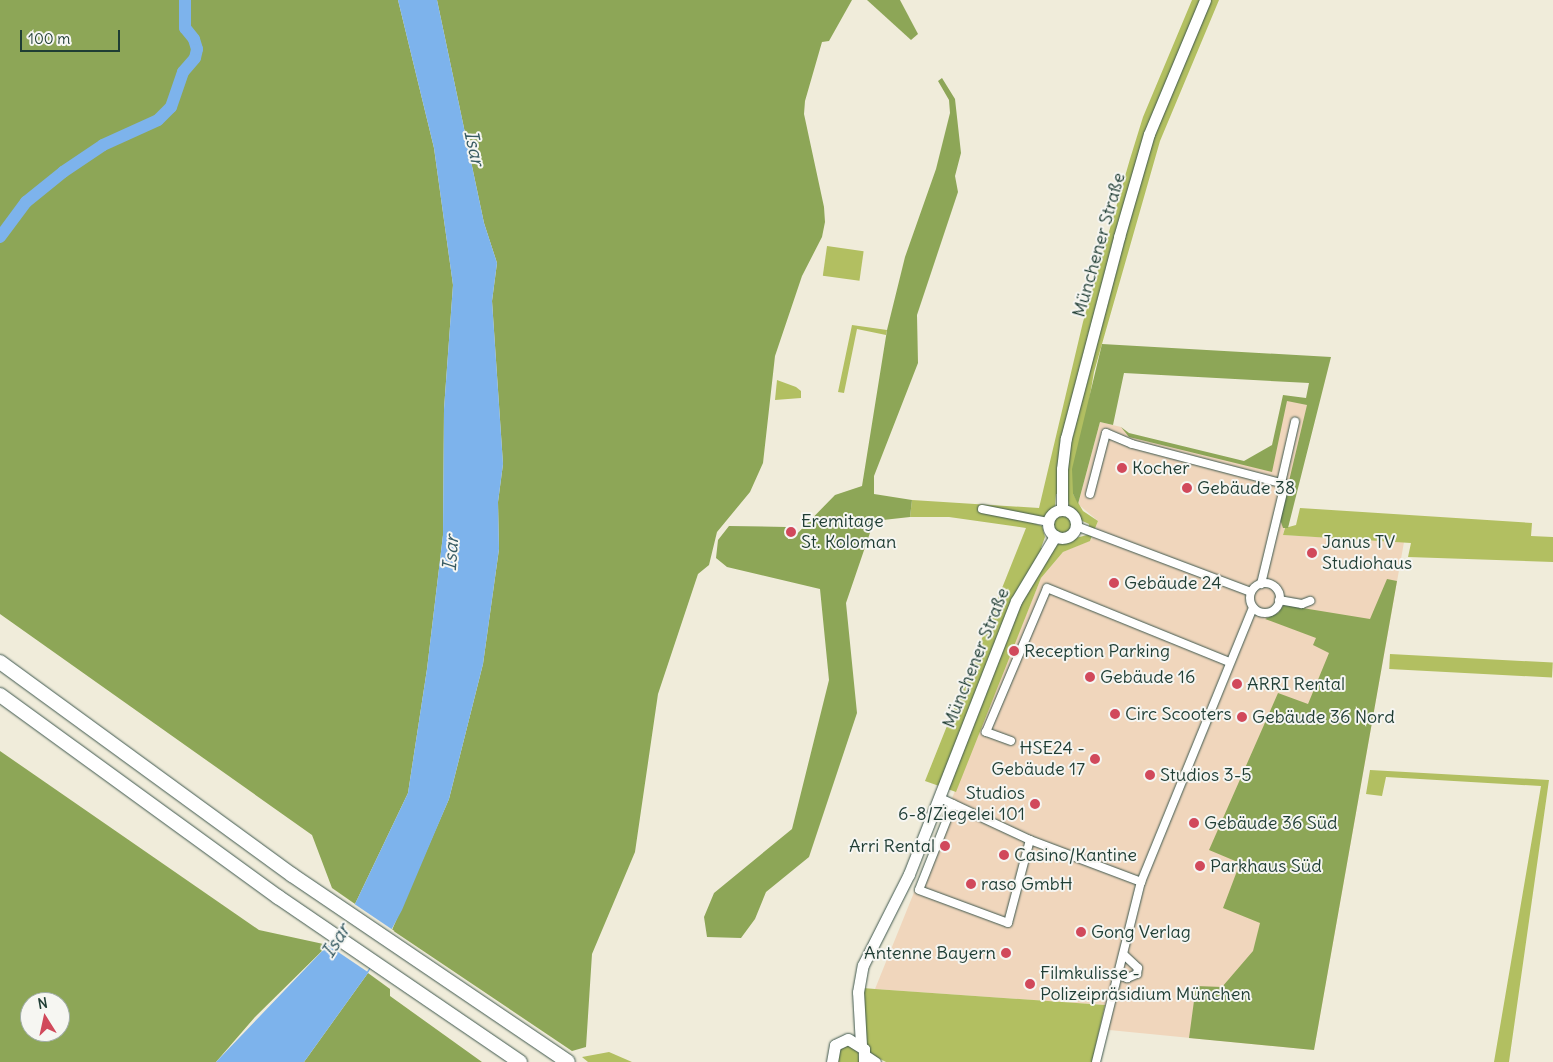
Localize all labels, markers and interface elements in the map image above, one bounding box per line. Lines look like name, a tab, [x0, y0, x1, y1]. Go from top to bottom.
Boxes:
scale bar	[22, 20, 122, 52]
text: 100 m	[28, 29, 70, 48]
water label: Isar	[459, 128, 489, 168]
street label: Münchener Straße	[1068, 170, 1130, 320]
place label: Kocher	[1132, 457, 1190, 479]
marker: Kocher	[1116, 462, 1128, 474]
place label: Gebäude 38	[1197, 477, 1295, 499]
marker: Gebäude 38	[1181, 482, 1193, 494]
place label: Eremitage St. Koloman	[801, 511, 896, 554]
marker: Eremitage St. Koloman	[785, 526, 797, 538]
place label: Janus TV Studiohaus	[1322, 532, 1412, 574]
water label: Isar	[438, 534, 464, 572]
marker: Janus TV Studiohaus	[1306, 547, 1318, 559]
place label: Gebäude 24	[1124, 572, 1222, 594]
marker: Gebäude 24	[1108, 577, 1120, 589]
street label: Münchener Straße	[938, 585, 1014, 731]
place label: Reception Parking	[1024, 640, 1170, 662]
marker: Reception Parking	[1008, 645, 1020, 657]
place label: Gebäude 16	[1100, 666, 1195, 688]
marker: Gebäude 16	[1084, 671, 1096, 683]
place label: ARRI Rental	[1247, 673, 1345, 695]
marker: ARRI Rental	[1231, 678, 1243, 690]
place label: Circ Scooters	[1125, 703, 1232, 725]
place label: Gebäude 36 Nord	[1252, 706, 1395, 728]
marker: Circ Scooters	[1109, 708, 1121, 720]
marker: Gebäude 36 Nord	[1236, 711, 1248, 723]
place label: HSE24 - Gebäude 17	[991, 738, 1085, 781]
marker: HSE24 - Gebäude 17	[1089, 753, 1101, 765]
place label: Studios 3-5	[1160, 764, 1252, 786]
marker: Studios 3-5	[1144, 769, 1156, 781]
place label: Studios 6-8/Ziegelei 101	[898, 783, 1025, 826]
marker: Studios 6-8/Ziegelei 101	[1029, 798, 1041, 810]
place label: Gebäude 36 Süd	[1204, 812, 1338, 834]
marker: Gebäude 36 Süd	[1188, 817, 1200, 829]
place label: Arri Rental	[849, 835, 935, 857]
marker: Arri Rental	[939, 840, 951, 852]
place label: Casino/Kantine	[1014, 844, 1137, 866]
marker: Casino/Kantine	[998, 849, 1010, 861]
place label: Parkhaus Süd	[1210, 855, 1322, 877]
marker: Parkhaus Süd	[1194, 860, 1206, 872]
place label: raso GmbH	[981, 873, 1073, 895]
marker: raso GmbH	[965, 878, 977, 890]
water label: Isar	[317, 920, 355, 962]
place label: Gong Verlag	[1091, 921, 1191, 943]
marker: Gong Verlag	[1075, 926, 1087, 938]
place label: Antenne Bayern	[864, 942, 996, 964]
marker: Antenne Bayern	[1000, 947, 1012, 959]
place label: Filmkulisse - Polizeipräsidium München	[1040, 963, 1251, 1006]
marker: Filmkulisse - Polizeipräsidium München	[1024, 978, 1036, 990]
north arrow	[20, 992, 70, 1042]
text: N	[36, 994, 49, 1013]

